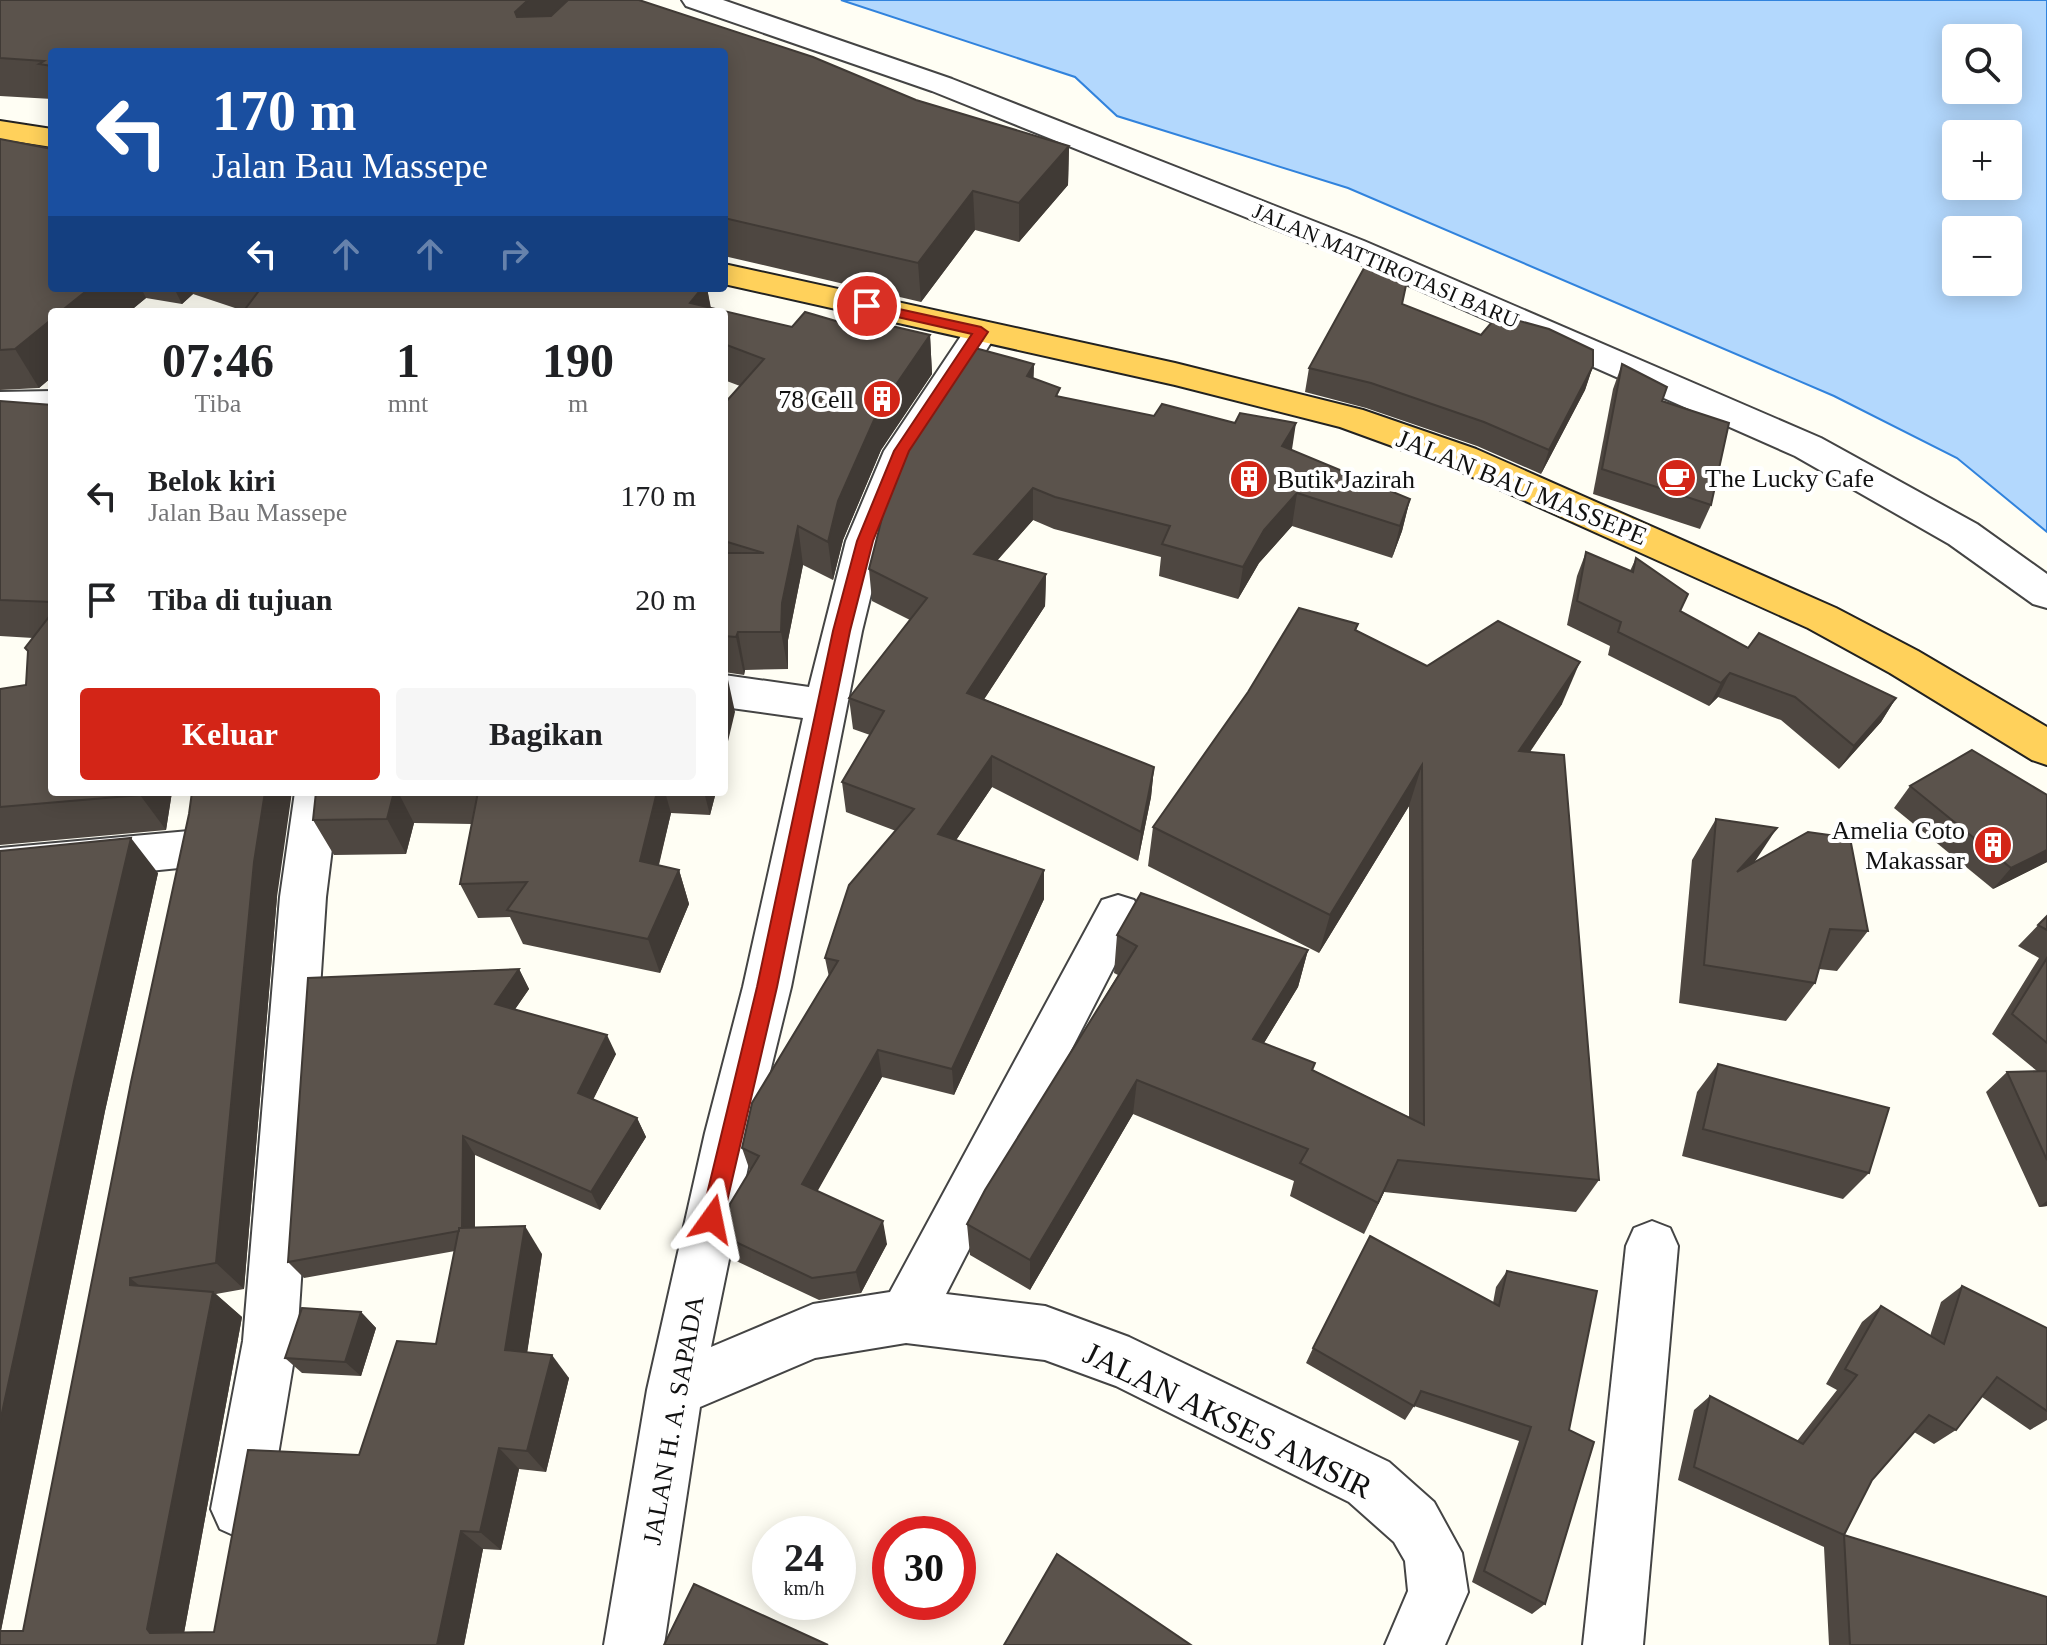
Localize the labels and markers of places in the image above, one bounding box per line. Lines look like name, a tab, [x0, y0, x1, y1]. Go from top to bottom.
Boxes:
pin	[833, 272, 901, 340]
building icon: 78 Cell	[861, 378, 903, 420]
place label: 78 Cell	[778, 385, 854, 414]
cafe icon: The Lucky Cafe	[1656, 457, 1698, 499]
building icon: Butik Jazirah	[1228, 458, 1270, 500]
place label: The Lucky Cafe	[1705, 464, 1874, 493]
place label: Butik Jazirah	[1277, 465, 1415, 494]
place label: Amelia Coto Makassar	[1831, 816, 1965, 875]
building icon: Amelia Coto Makassar	[1972, 824, 2014, 866]

